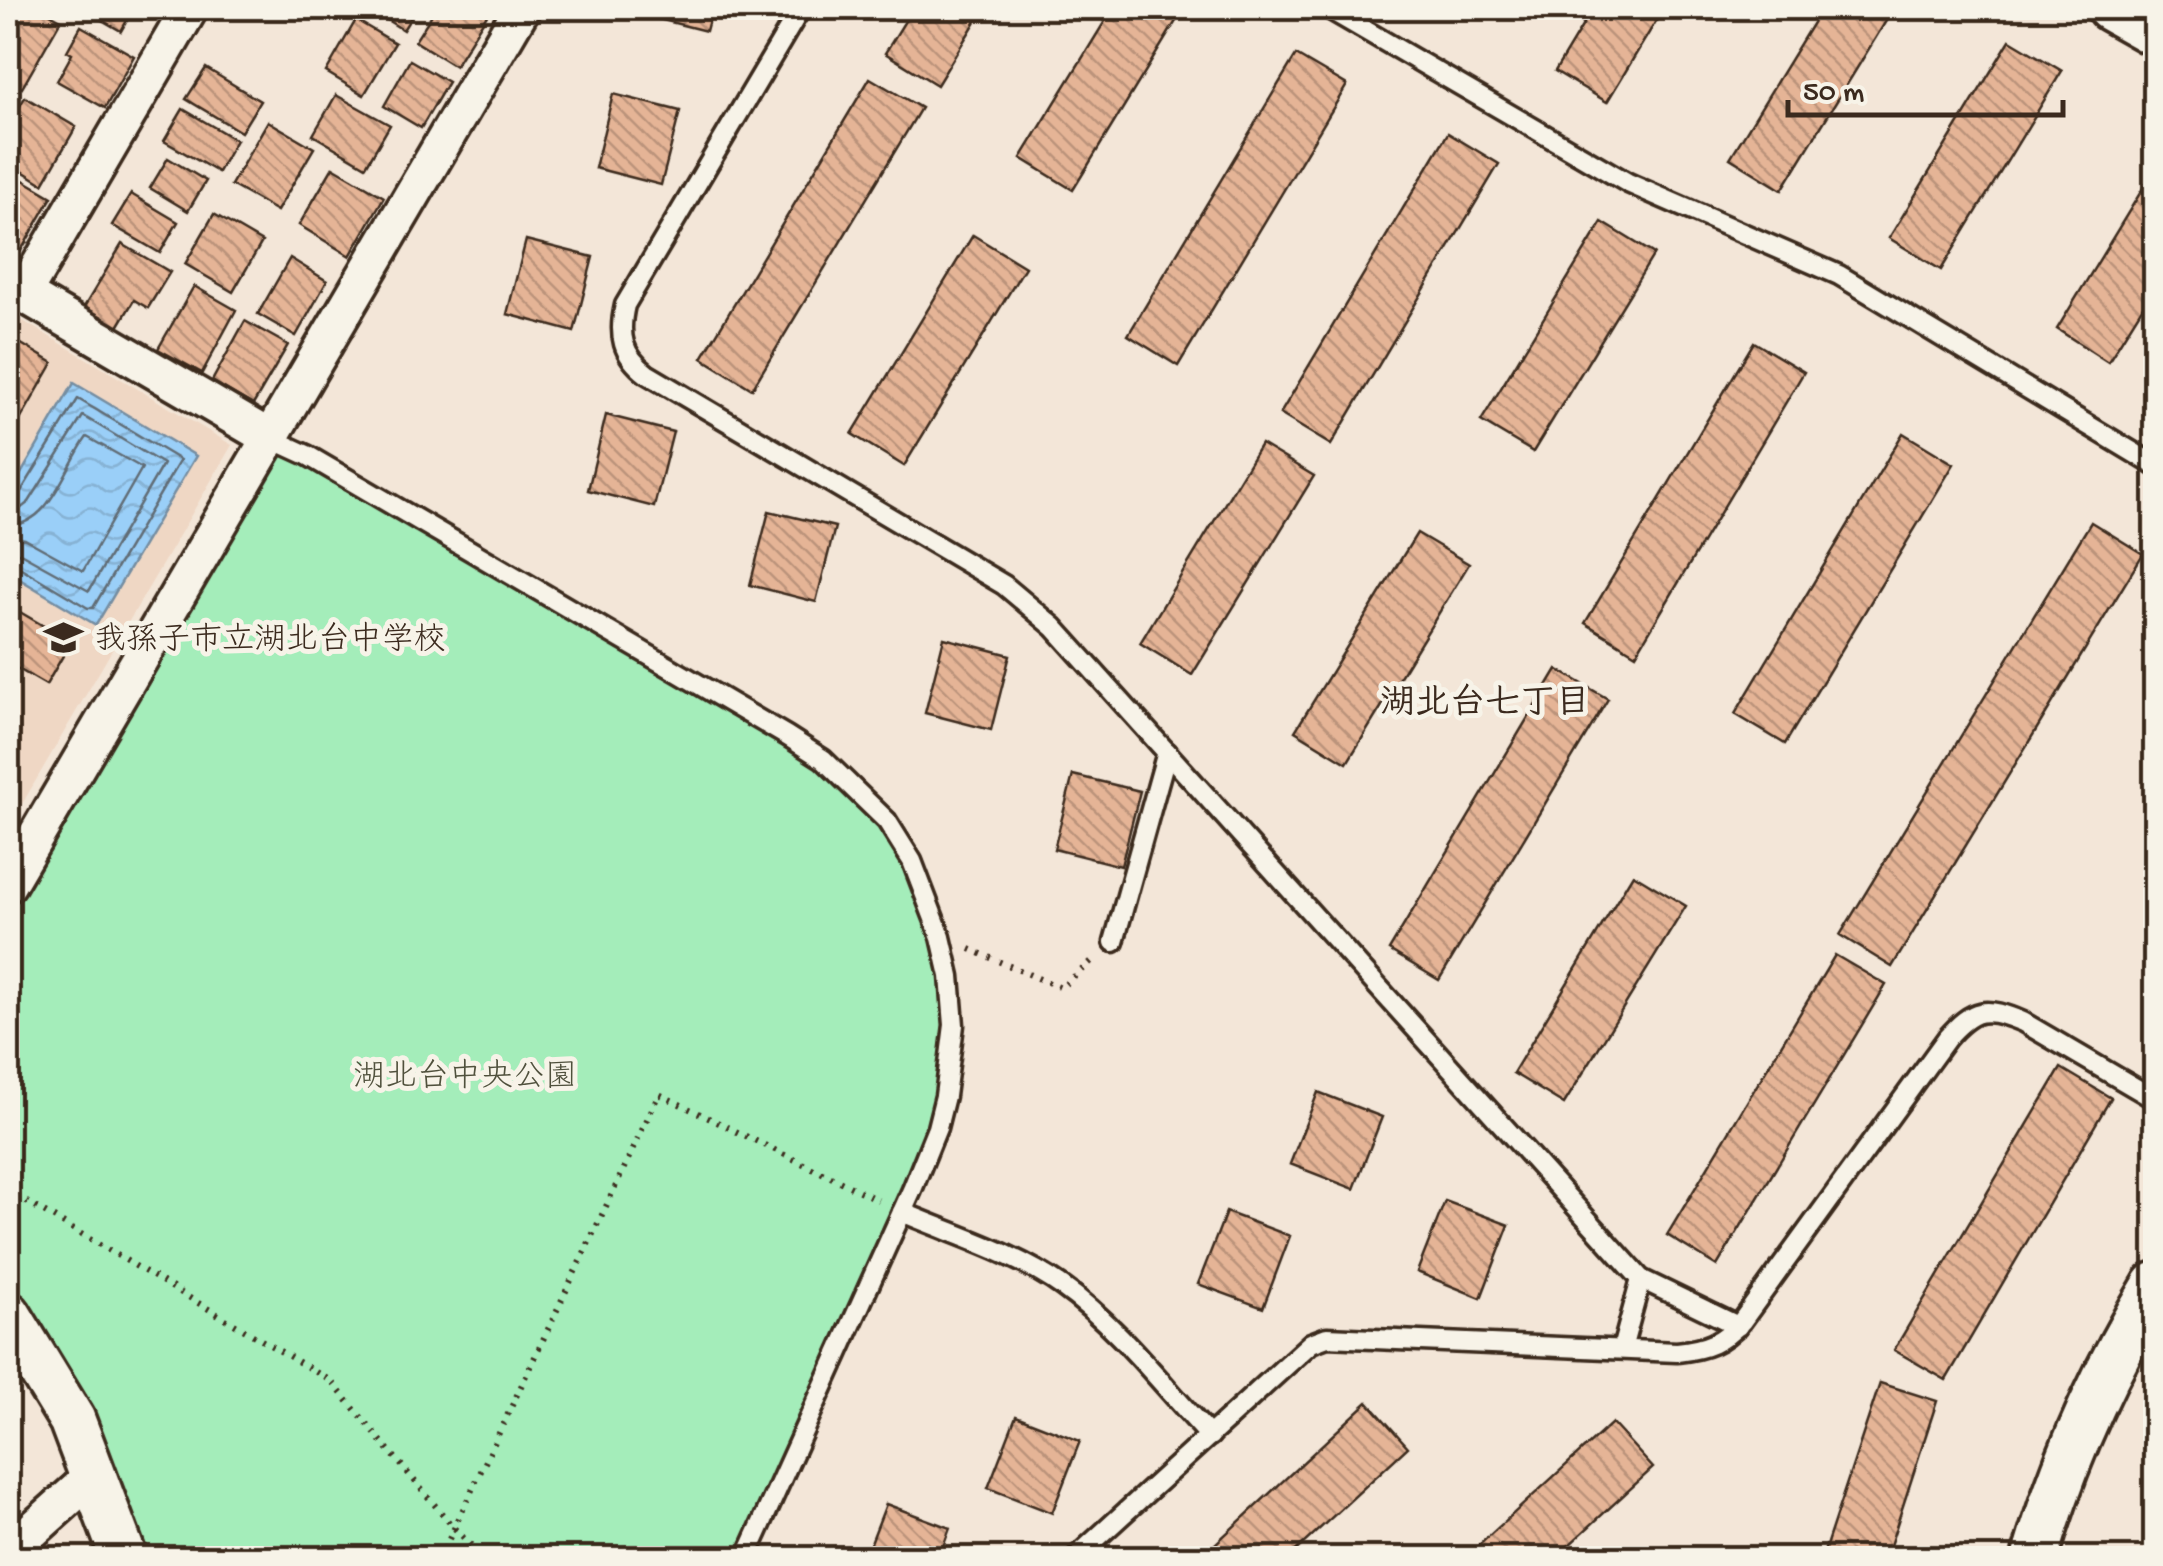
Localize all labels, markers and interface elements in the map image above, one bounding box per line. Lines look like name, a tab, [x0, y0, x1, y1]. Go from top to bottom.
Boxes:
scale bar	[1788, 55, 2063, 117]
text: 50 m	[1803, 77, 1864, 112]
school or university icon: 我孫子市立湖北台中学校	[43, 616, 85, 658]
place label: 我孫子市立湖北台中学校	[94, 621, 446, 661]
district label: 湖北台七丁目	[1380, 683, 1590, 726]
park label: 湖北台中央公園	[353, 1058, 577, 1098]

